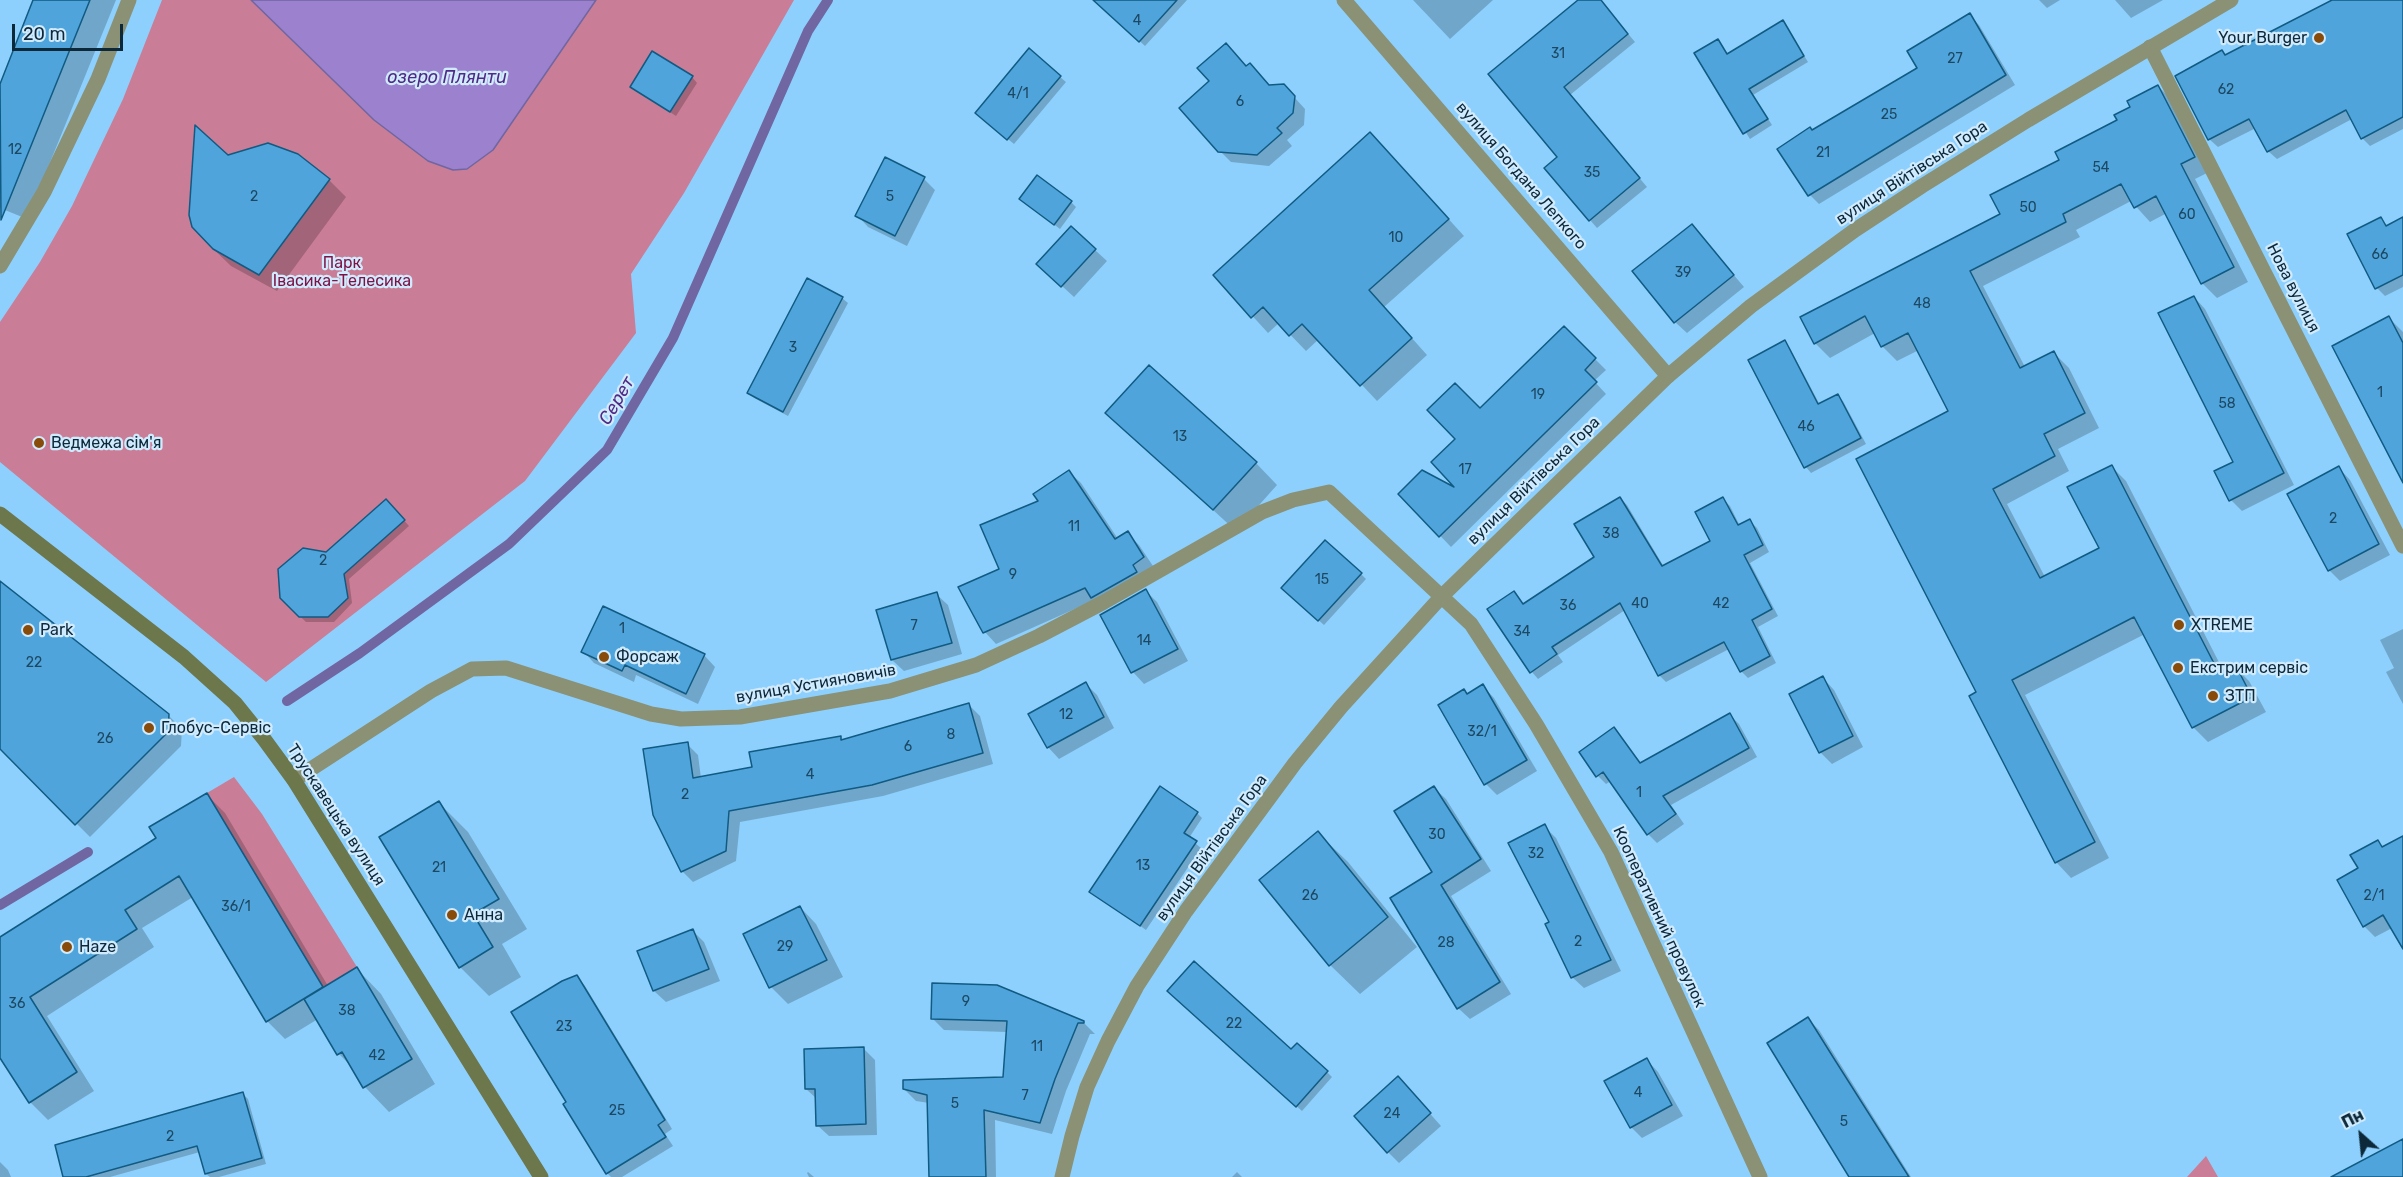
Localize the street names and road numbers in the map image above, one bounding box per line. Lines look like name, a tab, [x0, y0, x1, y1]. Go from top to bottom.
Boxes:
street label: вулиця Богдана Лепкого	[1452, 98, 1590, 254]
street label: вулиця Війтівська Гора	[1833, 117, 1991, 229]
street label: Нова вулиця	[2262, 240, 2324, 336]
street label: вулиця Війтівська Гора	[1464, 413, 1604, 549]
street label: вулиця Устияновичів	[735, 660, 897, 708]
street label: Трускавецька вулиця	[283, 740, 389, 890]
street label: вулиця Війтівська Гора	[1152, 771, 1272, 925]
street label: Кооперативний провулок	[1609, 823, 1709, 1011]

